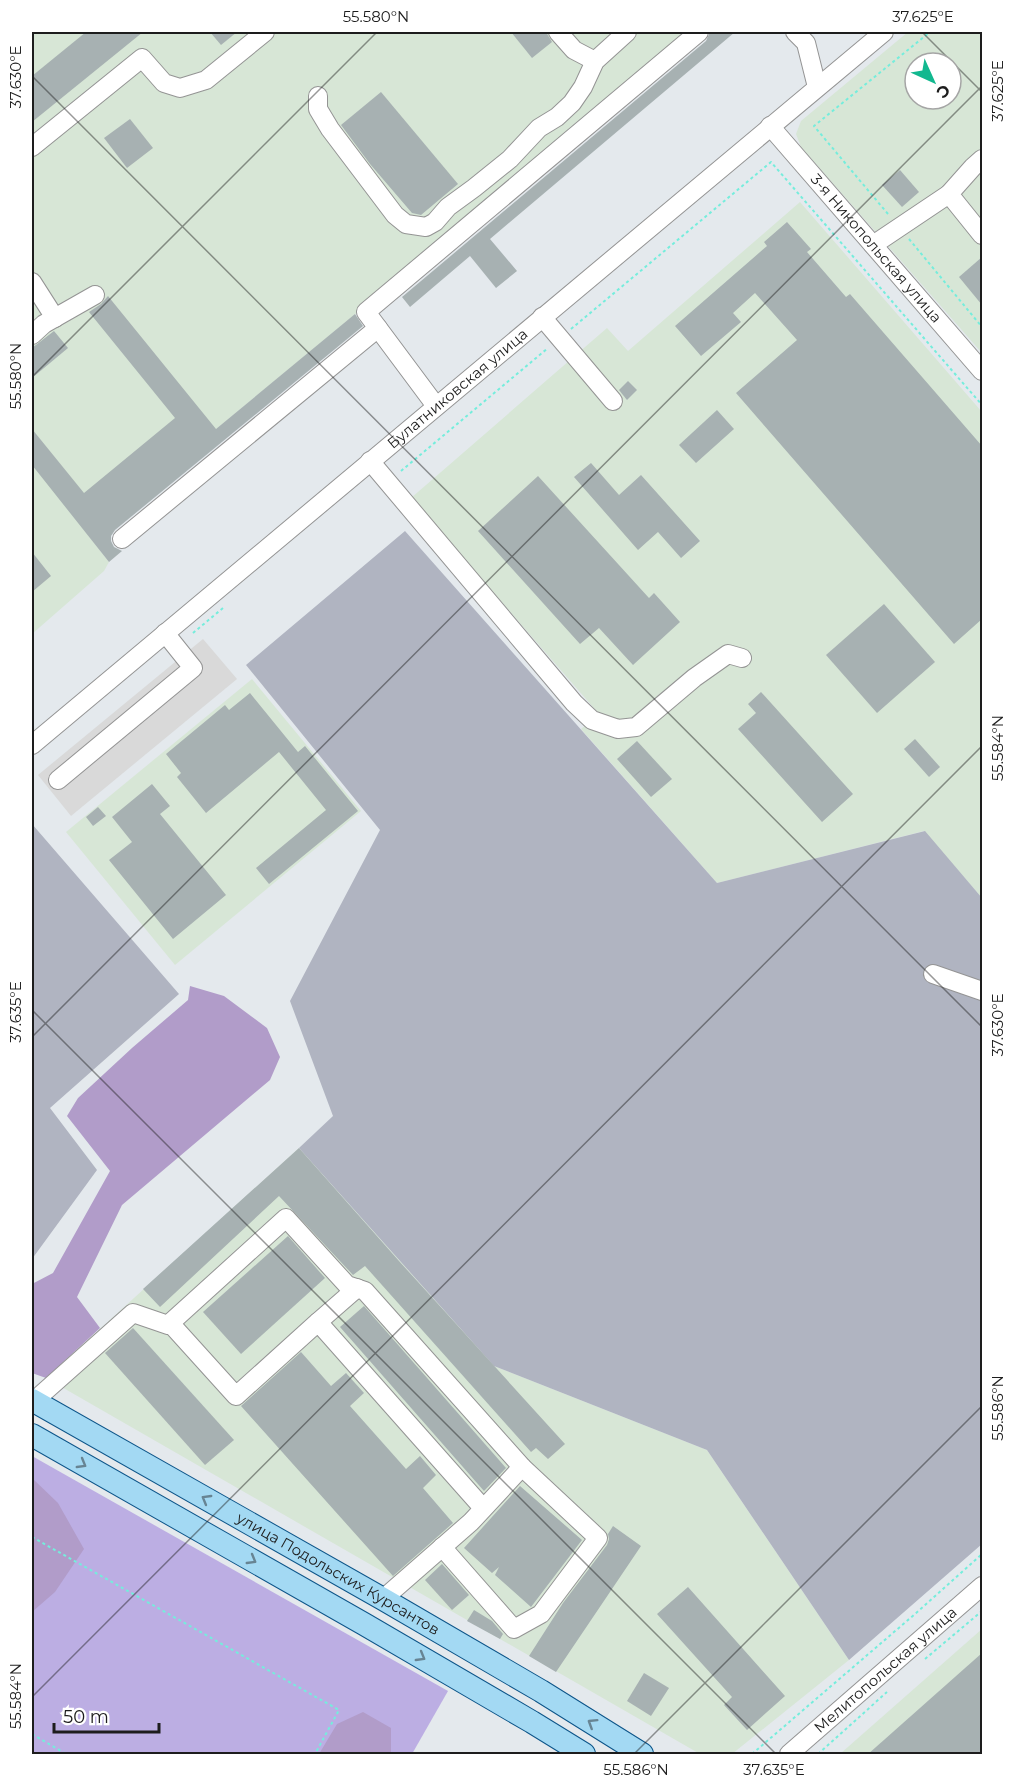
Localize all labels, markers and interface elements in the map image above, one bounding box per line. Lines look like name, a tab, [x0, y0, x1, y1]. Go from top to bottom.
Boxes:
text: 55.580°N	[343, 7, 409, 26]
text: 37.625°E	[892, 7, 954, 26]
text: 37.630°E	[6, 45, 25, 109]
north arrow	[903, 51, 963, 111]
text: 37.625°E	[988, 60, 1007, 122]
text: С	[932, 80, 954, 102]
street label: 3-я Никопольская улица	[807, 170, 946, 327]
street label: Булатниковская улица	[383, 324, 531, 453]
text: 55.580°N	[6, 343, 25, 409]
text: 55.584°N	[988, 715, 1007, 781]
text: 37.635°E	[6, 981, 25, 1043]
text: 37.630°E	[988, 993, 1007, 1057]
text: 55.586°N	[988, 1375, 1007, 1441]
one-way arrow	[76, 1456, 86, 1468]
one-way arrow	[202, 1494, 212, 1506]
street label: улица Подольских Курсантов	[233, 1507, 443, 1639]
one-way arrow	[246, 1553, 256, 1564]
street label: Мелитопольская улица	[810, 1602, 960, 1737]
one-way arrow	[415, 1650, 425, 1662]
text: 55.584°N	[6, 1663, 25, 1729]
scale bar	[54, 1696, 159, 1734]
text: 50 m	[63, 1706, 109, 1728]
one-way arrow	[588, 1719, 598, 1731]
text: 55.586°N	[603, 1760, 669, 1779]
text: 37.635°E	[743, 1760, 805, 1779]

